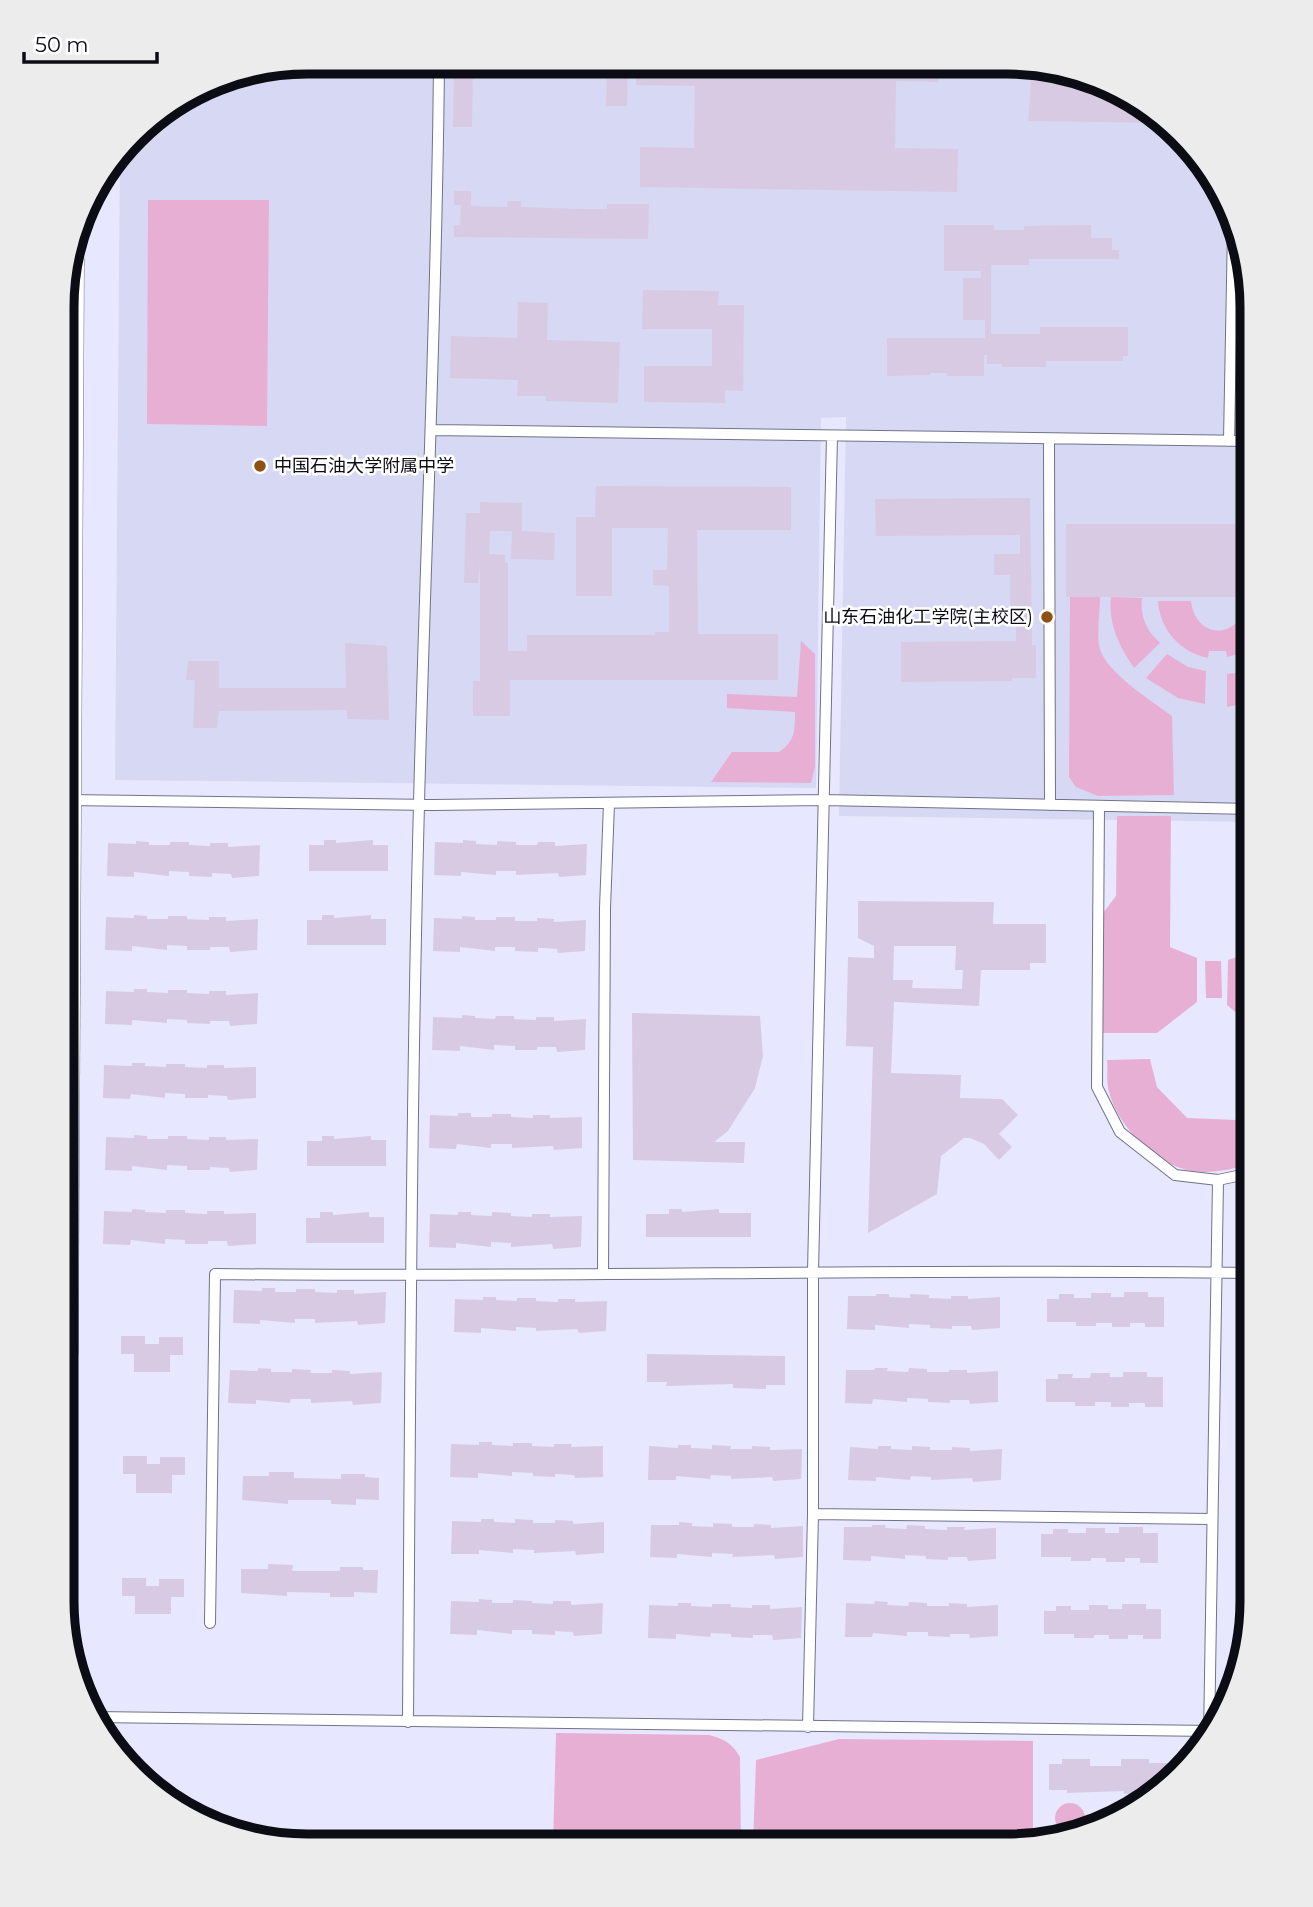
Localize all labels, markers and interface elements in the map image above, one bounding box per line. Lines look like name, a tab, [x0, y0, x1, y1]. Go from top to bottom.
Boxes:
scale bar	[24, 21, 158, 65]
text: 50 m	[35, 32, 89, 57]
place label: 中国石油大学附属中学	[274, 455, 454, 477]
marker: 中国石油大学附属中学	[252, 458, 268, 474]
place label: 山东石油化工学院(主校区)	[823, 606, 1033, 628]
marker: 山东石油化工学院(主校区)	[1039, 609, 1055, 625]

